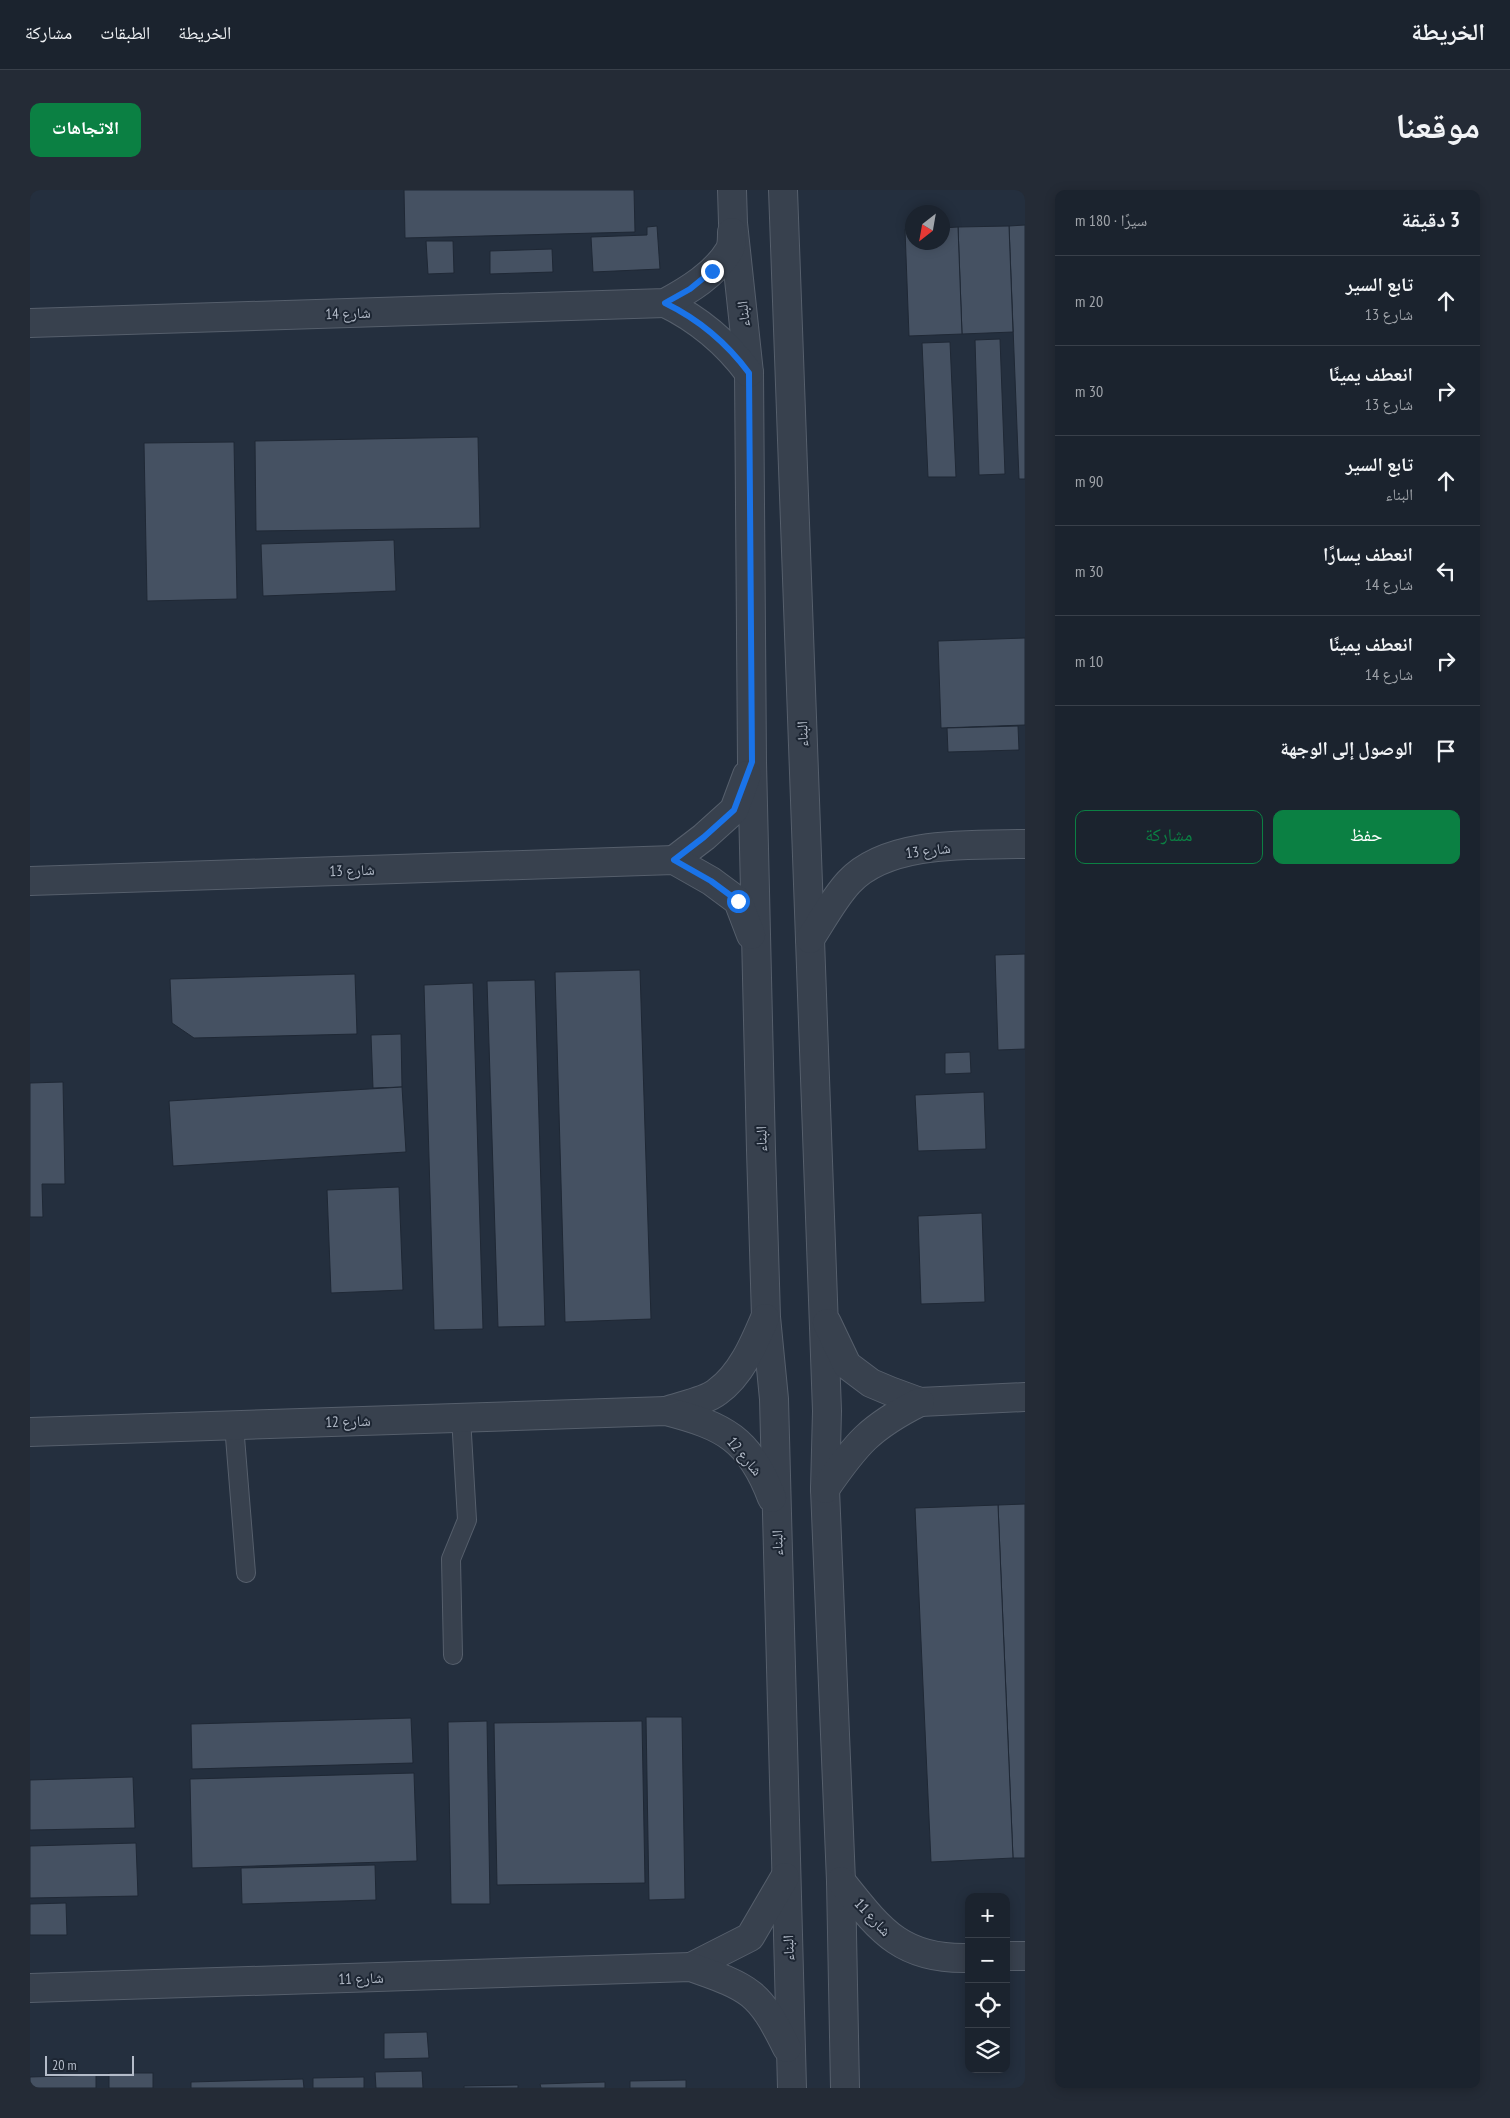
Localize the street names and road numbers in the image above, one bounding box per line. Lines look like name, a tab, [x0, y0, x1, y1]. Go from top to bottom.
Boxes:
street label: البناء	[732, 300, 754, 328]
street label: شارع 14	[325, 303, 371, 324]
street label: البناء	[792, 721, 812, 747]
street label: شارع 13	[904, 838, 952, 863]
street label: شارع 13	[329, 860, 375, 881]
street label: البناء	[751, 1126, 771, 1152]
street label: شارع 12	[325, 1411, 371, 1432]
street label: شارع 12	[722, 1433, 767, 1480]
street label: البناء	[767, 1530, 787, 1556]
street label: شارع 11	[850, 1894, 895, 1941]
street label: البناء	[778, 1935, 798, 1961]
street label: شارع 11	[338, 1968, 384, 1989]

